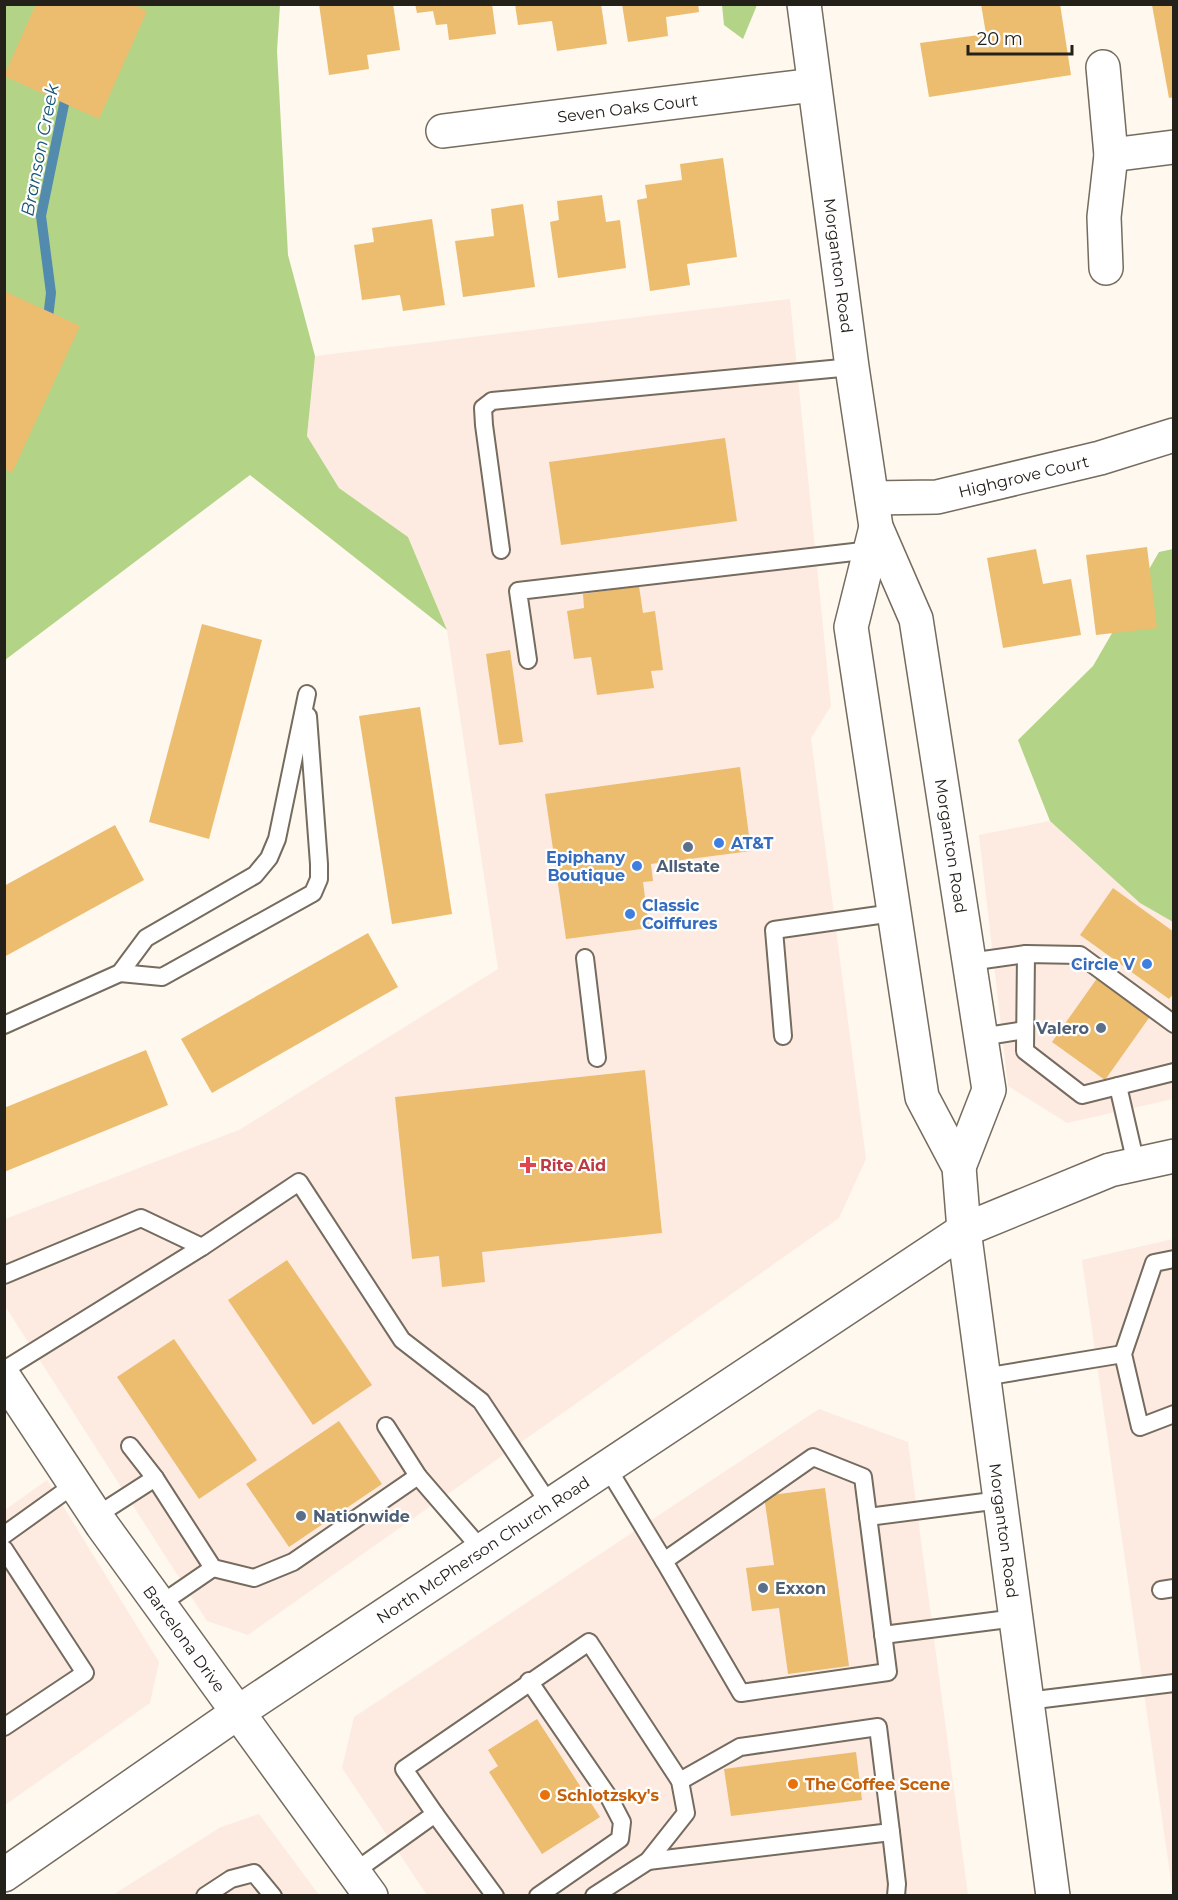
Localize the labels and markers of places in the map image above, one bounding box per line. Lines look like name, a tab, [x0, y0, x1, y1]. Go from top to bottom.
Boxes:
place label: AT&T	[730, 834, 773, 853]
marker: AT&T	[712, 836, 726, 850]
marker: Allstate	[681, 840, 695, 854]
place label: Epiphany Boutique	[546, 848, 625, 885]
place label: Allstate	[655, 857, 720, 876]
marker: Epiphany Boutique	[630, 859, 644, 873]
place label: Classic Coiffures	[642, 896, 718, 933]
marker: Classic Coiffures	[623, 907, 637, 921]
place label: Circle V	[1071, 955, 1136, 974]
marker: Circle V	[1140, 957, 1154, 971]
place label: Valero	[1035, 1019, 1089, 1038]
marker: Valero	[1094, 1021, 1108, 1035]
place label: Rite Aid	[540, 1156, 606, 1175]
marker: Rite Aid	[521, 1158, 535, 1172]
place label: Nationwide	[313, 1507, 410, 1526]
marker: Nationwide	[294, 1509, 308, 1523]
place label: Exxon	[775, 1579, 826, 1598]
marker: Exxon	[756, 1581, 770, 1595]
place label: The Coffee Scene	[805, 1775, 950, 1794]
marker: The Coffee Scene	[786, 1777, 800, 1791]
place label: Schlotzsky's	[557, 1786, 659, 1805]
marker: Schlotzsky's	[538, 1788, 552, 1802]

